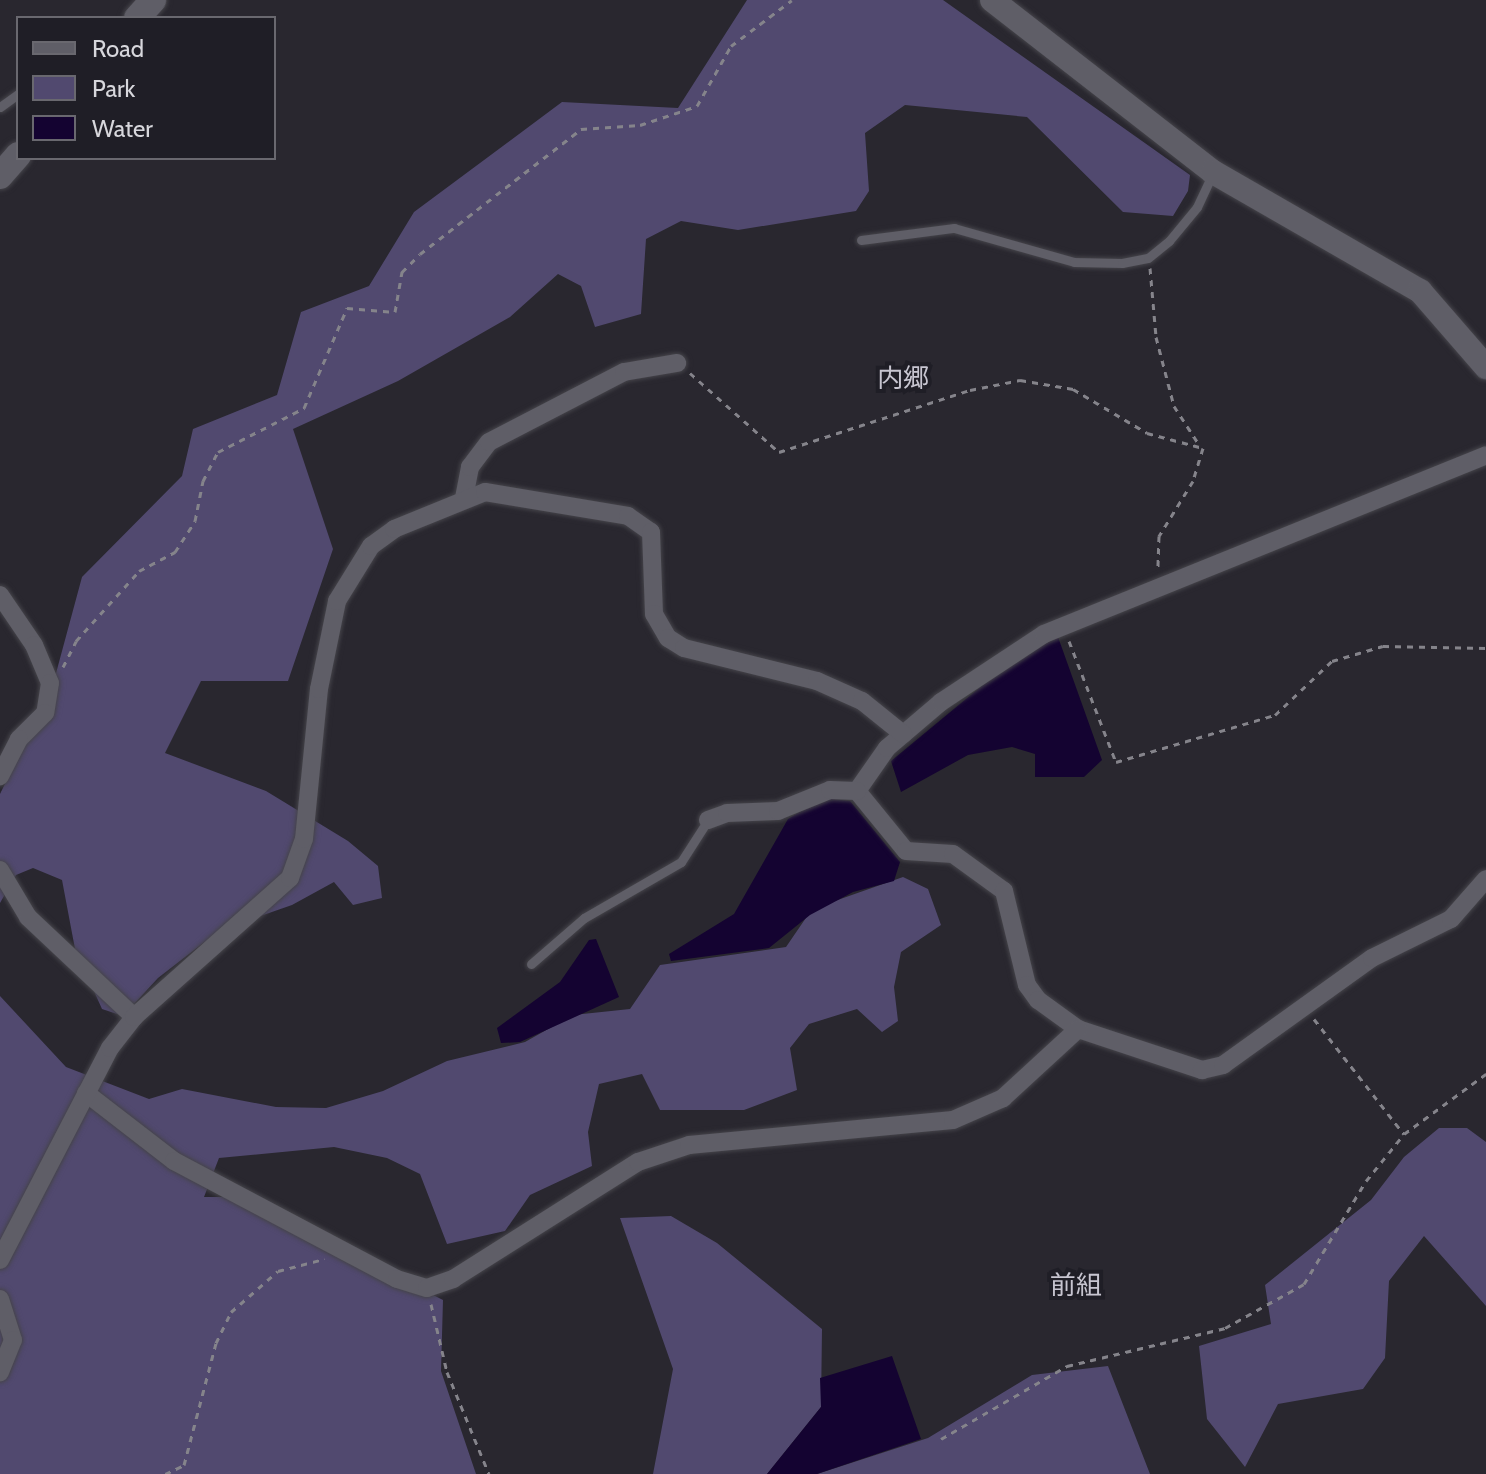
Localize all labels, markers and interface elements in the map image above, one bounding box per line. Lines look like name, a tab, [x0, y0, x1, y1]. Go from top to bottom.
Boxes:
legend	[16, 16, 276, 160]
text: Road	[92, 34, 144, 63]
text: Park	[92, 74, 135, 103]
text: Water	[92, 114, 153, 143]
district label: 内郷	[877, 363, 929, 395]
district label: 前組	[1050, 1270, 1102, 1302]

